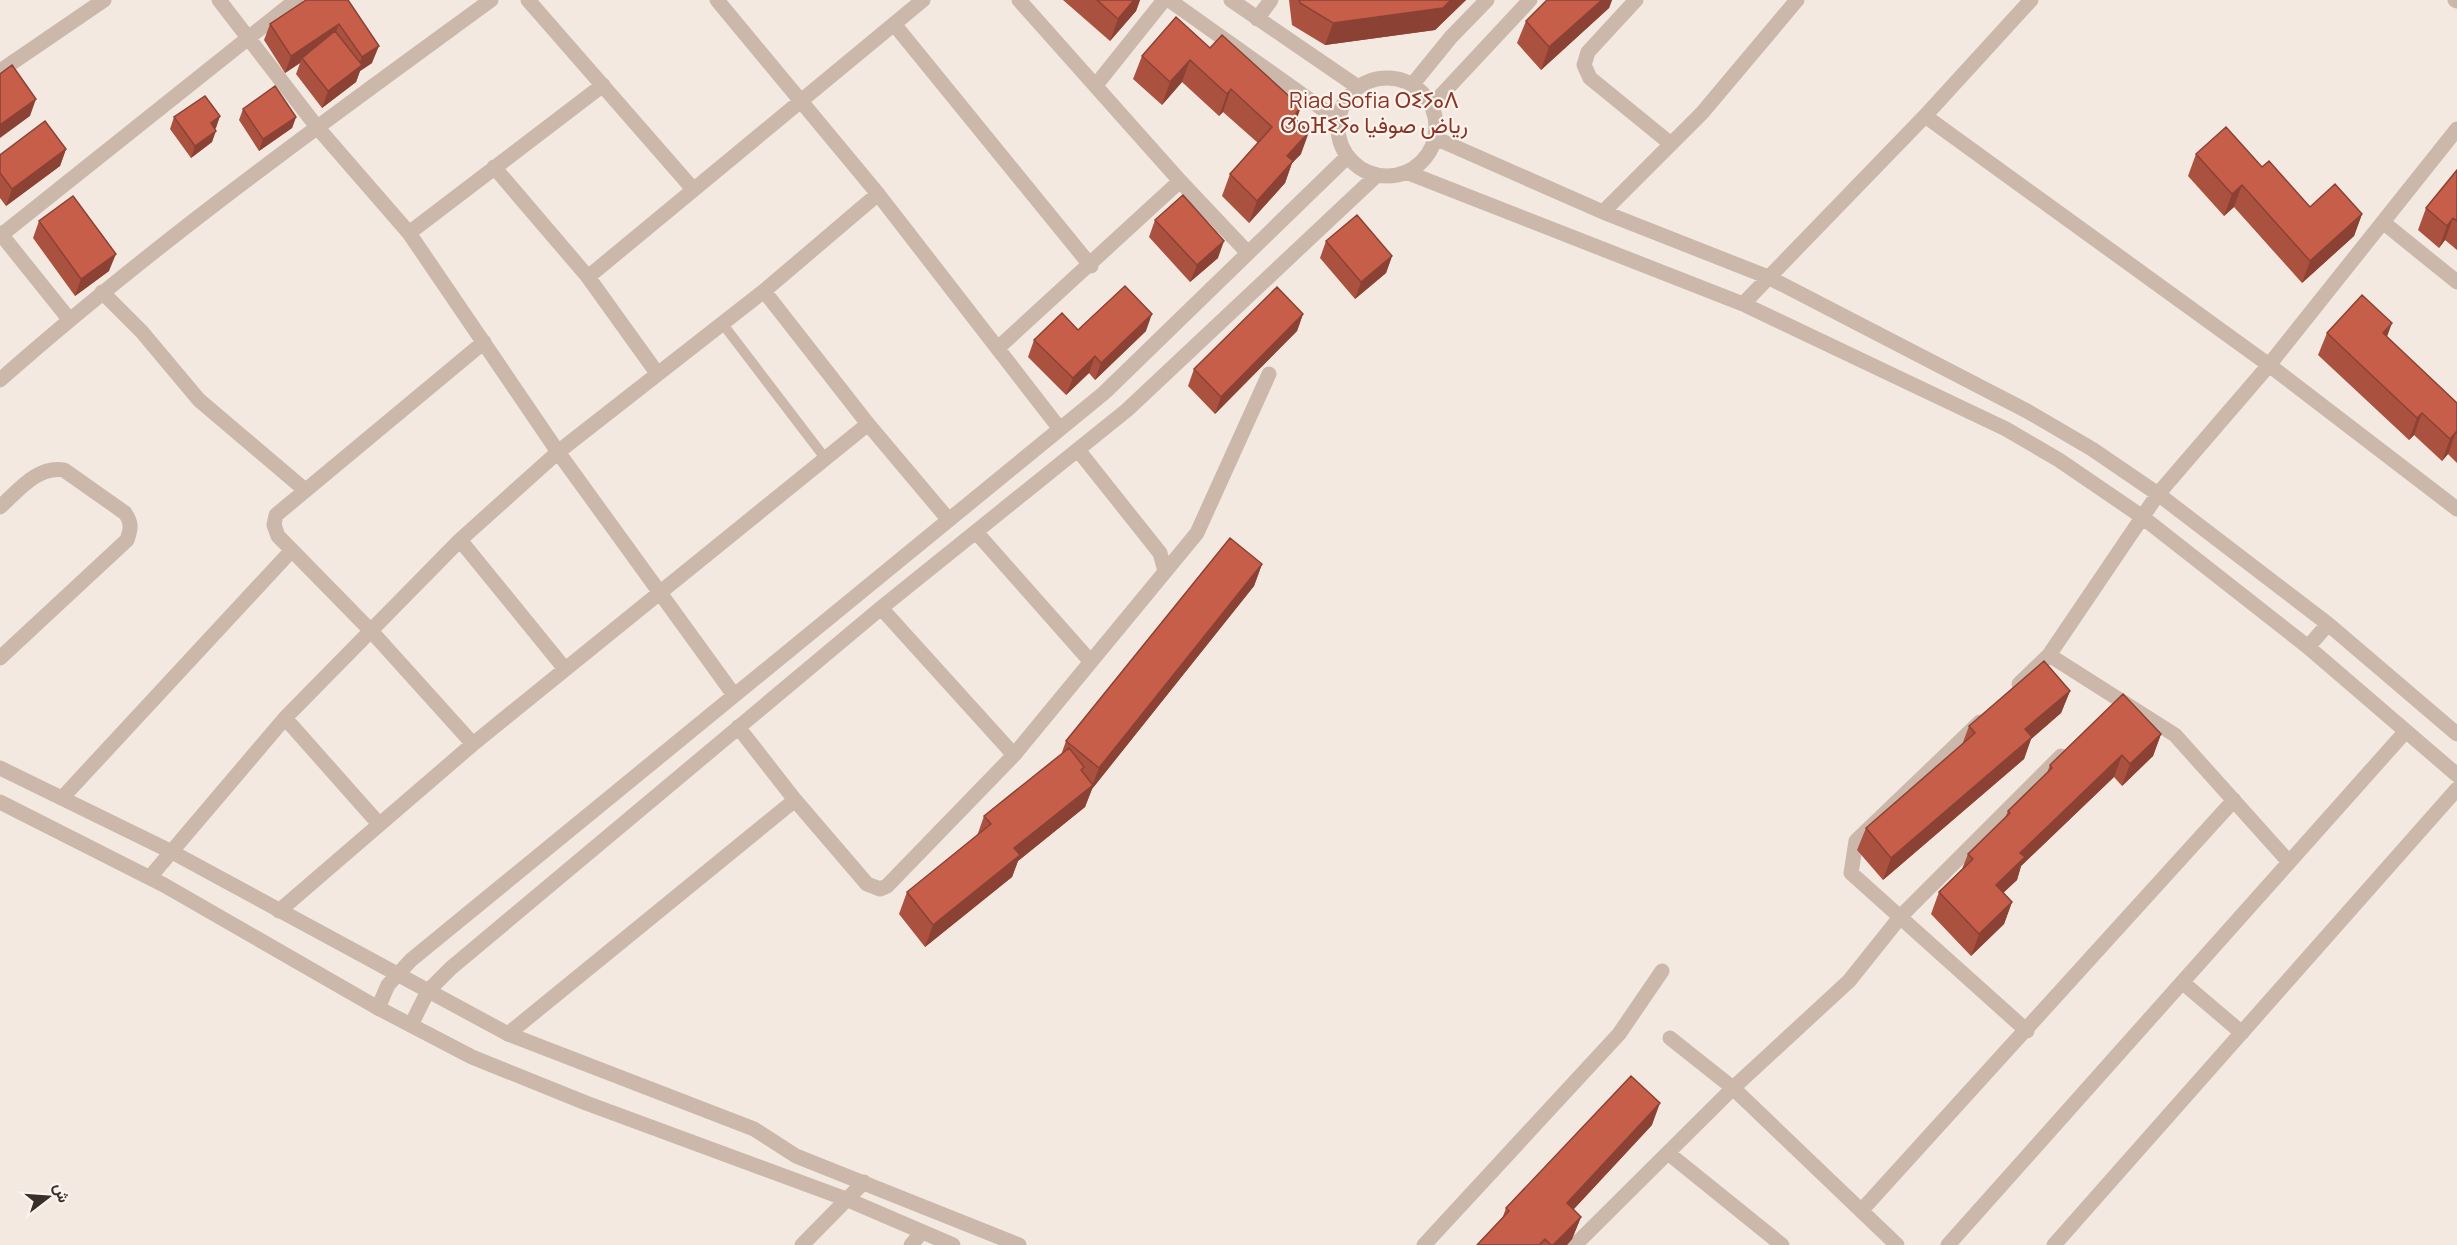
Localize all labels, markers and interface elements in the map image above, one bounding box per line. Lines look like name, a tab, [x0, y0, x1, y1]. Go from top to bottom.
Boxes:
district label: Riad Sofia ⵔⵉⵢⴰⴷ ⵚoⴼⵉⵢⴰ رياض صوفيا	[1280, 85, 1468, 140]
north arrow	[18, 1167, 78, 1227]
text: ش	[49, 1180, 76, 1205]

